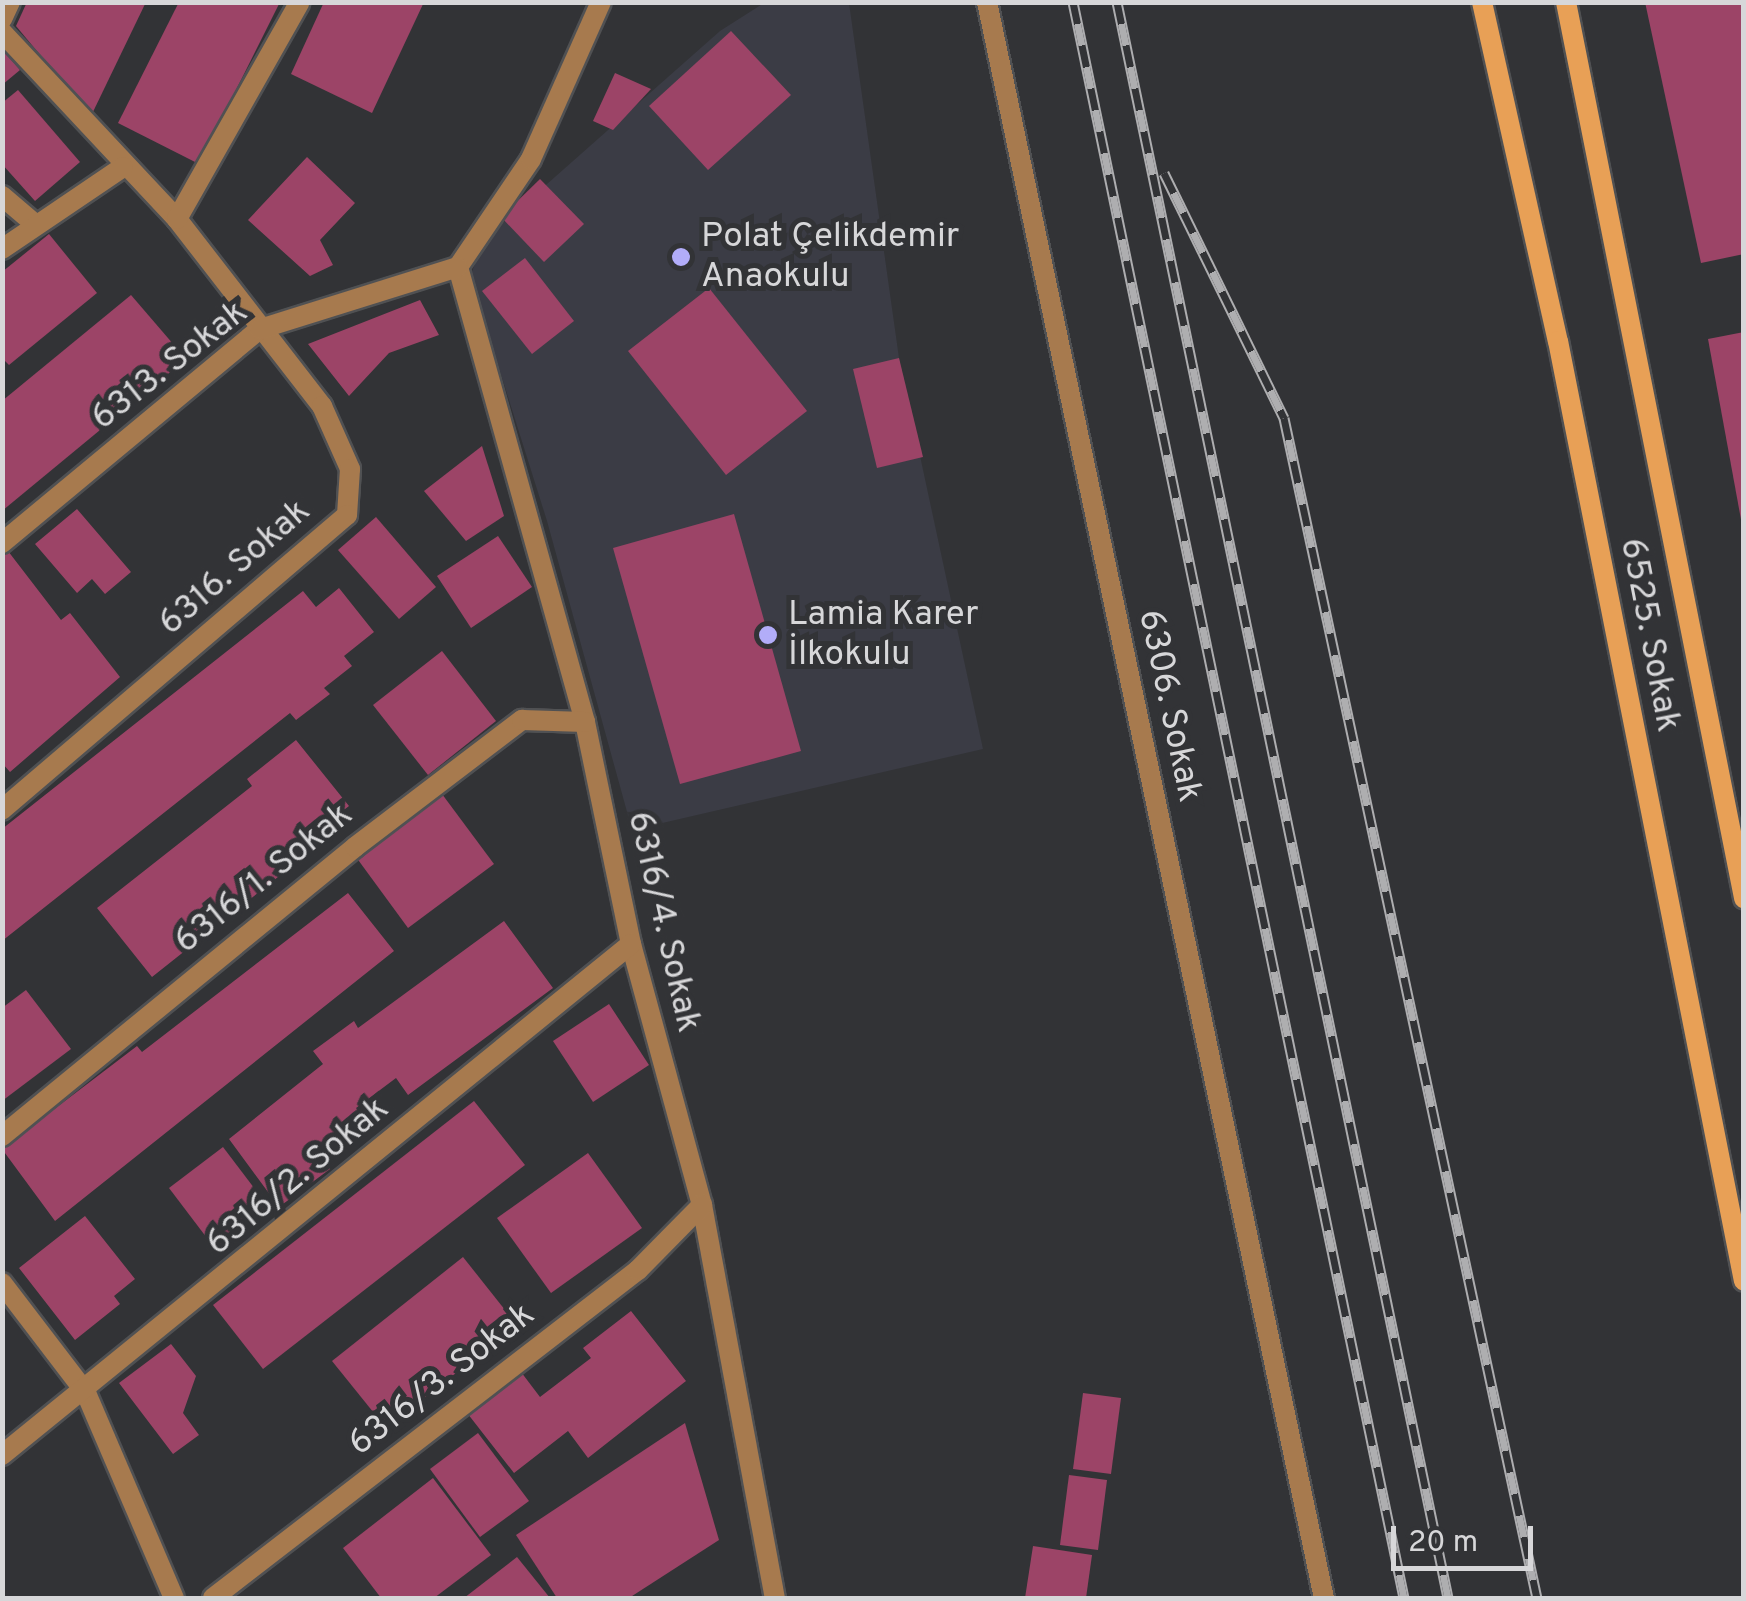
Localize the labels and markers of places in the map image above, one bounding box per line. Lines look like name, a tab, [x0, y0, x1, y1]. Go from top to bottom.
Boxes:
place label: Polat Çelikdemir Anaokulu	[701, 216, 959, 298]
marker: Polat Çelikdemir Anaokulu	[670, 246, 692, 268]
place label: Lamia Karer İlkokulu	[788, 594, 979, 676]
marker: Lamia Karer İlkokulu	[757, 624, 779, 646]

